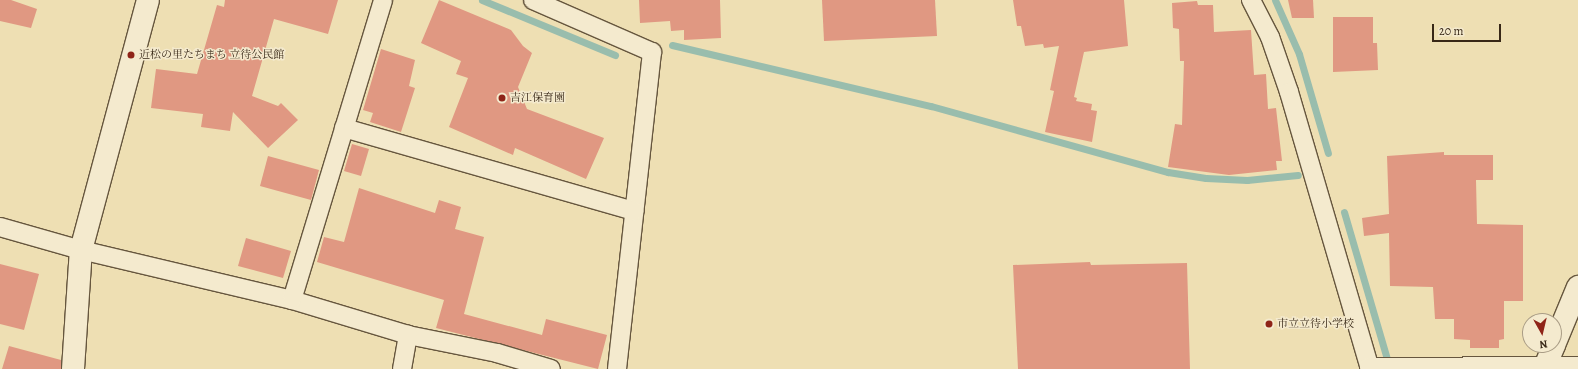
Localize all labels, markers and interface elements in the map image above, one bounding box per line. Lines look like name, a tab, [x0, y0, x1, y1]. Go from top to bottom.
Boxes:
scale bar	[1434, 16, 1503, 42]
text: 20 m	[1439, 23, 1463, 39]
place label: 近松の里たちまち 立待公民館	[139, 48, 284, 62]
marker: 近松の里たちまち 立待公民館	[126, 50, 136, 60]
place label: 吉江保育園	[510, 91, 565, 105]
marker: 吉江保育園	[497, 93, 507, 103]
north arrow	[1522, 313, 1562, 353]
place label: 市立立待小学校	[1277, 317, 1354, 331]
marker: 市立立待小学校	[1264, 319, 1274, 329]
text: N	[1539, 336, 1549, 352]

